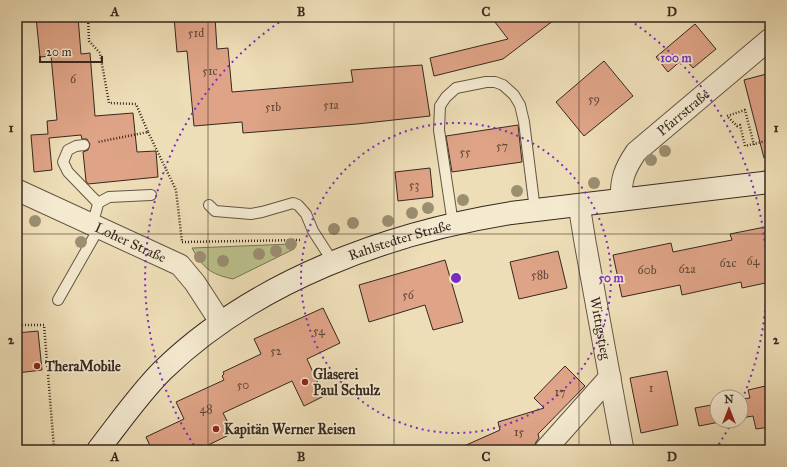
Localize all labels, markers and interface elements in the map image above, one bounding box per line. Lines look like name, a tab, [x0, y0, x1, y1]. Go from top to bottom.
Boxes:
text: A	[110, 4, 120, 20]
text: B	[297, 4, 306, 20]
text: C	[482, 4, 491, 20]
text: D	[667, 4, 677, 20]
house number: 51d	[188, 26, 204, 40]
scale bar	[40, 38, 102, 64]
text: 20 m	[46, 45, 72, 59]
text: 100 m	[660, 51, 693, 65]
house number: 51c	[202, 64, 218, 78]
house number: 6	[70, 72, 77, 86]
street label: Pfarrstraße	[653, 85, 713, 139]
house number: 59	[588, 92, 600, 106]
house number: 51a	[323, 98, 340, 112]
house number: 51b	[265, 100, 281, 114]
text: 1	[8, 120, 14, 136]
text: 1	[773, 120, 779, 136]
house number: 57	[496, 139, 508, 153]
house number: 55	[459, 145, 471, 159]
house number: 53	[409, 178, 419, 192]
street label: Rahlstedter Straße	[346, 217, 453, 264]
street label: Loher Straße	[92, 219, 169, 266]
house number: 64	[747, 254, 760, 268]
house number: 62c	[719, 256, 737, 270]
house number: 62a	[678, 262, 697, 276]
house number: 60b	[638, 263, 657, 277]
house number: 58b	[531, 268, 549, 282]
centre of rings	[449, 271, 463, 285]
text: 50 m	[598, 271, 625, 285]
house number: 56	[402, 288, 415, 302]
street label: Wittigstieg	[587, 295, 615, 361]
house number: 54	[313, 324, 325, 338]
text: 2	[8, 332, 15, 348]
text: 2	[773, 332, 780, 348]
house number: 52	[270, 344, 282, 358]
place label: TheraMobile	[44, 358, 121, 375]
marker: TheraMobile	[32, 361, 42, 371]
place label: Glaserei Paul Schulz	[313, 366, 381, 399]
marker: Glaserei Paul Schulz	[300, 377, 310, 387]
house number: 50	[237, 378, 249, 392]
house number: 1	[649, 381, 654, 395]
house number: 17	[554, 385, 566, 399]
north arrow	[709, 389, 749, 429]
text: N	[724, 393, 734, 406]
house number: 48	[199, 402, 213, 416]
place label: Kapitän Werner Reisen	[224, 421, 356, 439]
marker: Kapitän Werner Reisen	[211, 424, 221, 434]
house number: 15	[514, 425, 525, 439]
text: A	[110, 449, 120, 465]
text: B	[297, 449, 306, 465]
text: C	[482, 449, 491, 465]
text: D	[667, 449, 677, 465]

